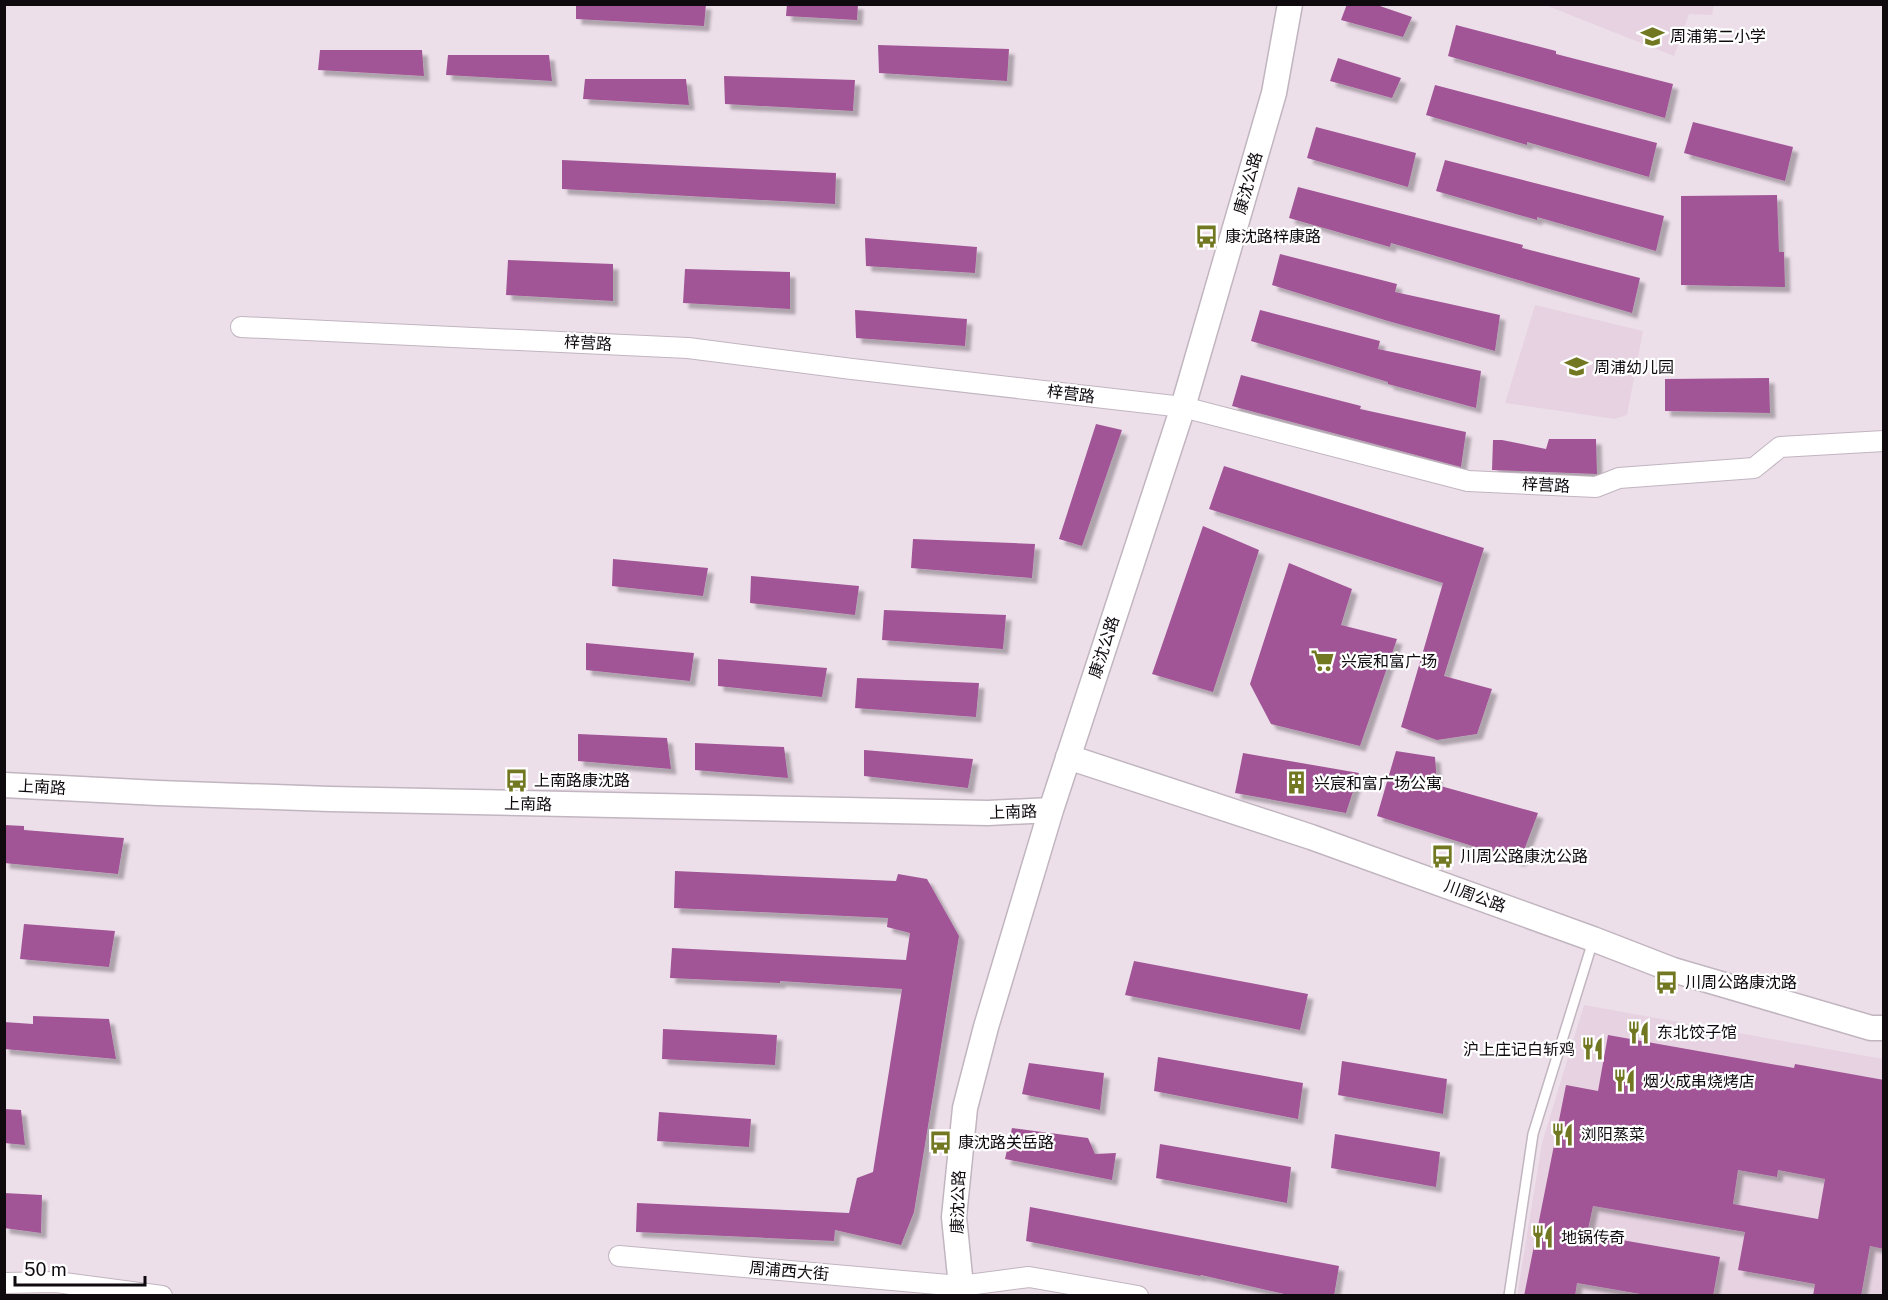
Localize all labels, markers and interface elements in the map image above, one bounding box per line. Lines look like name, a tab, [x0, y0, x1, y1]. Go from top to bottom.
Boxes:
school or university icon: 周浦第二小学	[1639, 23, 1665, 49]
place label: 周浦第二小学	[1670, 27, 1766, 46]
street label: 康沈公路	[1230, 150, 1266, 216]
bus stop icon: 康沈路梓康路	[1194, 223, 1220, 249]
place label: 康沈路梓康路	[1225, 227, 1321, 246]
street label: 梓营路	[564, 332, 612, 354]
school or university icon: 周浦幼儿园	[1563, 354, 1589, 380]
place label: 周浦幼儿园	[1594, 358, 1674, 377]
street label: 梓营路	[1046, 382, 1096, 406]
street label: 梓营路	[1522, 474, 1570, 496]
street label: 康沈公路	[1085, 614, 1123, 680]
supermarket icon: 兴宸和富广场	[1310, 648, 1336, 674]
place label: 兴宸和富广场	[1341, 652, 1437, 671]
bus stop icon: 上南路康沈路	[503, 767, 529, 793]
building icon: 兴宸和富广场公寓	[1283, 770, 1309, 796]
place label: 上南路康沈路	[534, 771, 630, 790]
place label: 兴宸和富广场公寓	[1314, 774, 1442, 793]
street label: 上南路	[18, 776, 66, 798]
street label: 上南路	[504, 794, 552, 814]
street label: 上南路	[989, 802, 1037, 822]
bus stop icon: 川周公路康沈公路	[1429, 843, 1455, 869]
place label: 川周公路康沈公路	[1460, 847, 1588, 866]
street label: 川周公路	[1442, 876, 1508, 916]
bus stop icon: 川周公路康沈路	[1654, 969, 1680, 995]
place label: 川周公路康沈路	[1685, 973, 1797, 992]
restaurant icon: 东北饺子馆	[1626, 1019, 1652, 1045]
place label: 东北饺子馆	[1657, 1023, 1737, 1042]
restaurant icon: 沪上庄记白斩鸡	[1580, 1036, 1606, 1062]
place label: 沪上庄记白斩鸡	[1463, 1040, 1575, 1059]
restaurant icon: 烟火成串烧烤店	[1612, 1068, 1638, 1094]
place label: 烟火成串烧烤店	[1643, 1072, 1755, 1091]
restaurant icon: 浏阳蒸菜	[1550, 1121, 1576, 1147]
place label: 浏阳蒸菜	[1581, 1125, 1645, 1144]
bus stop icon: 康沈路关岳路	[927, 1129, 953, 1155]
place label: 康沈路关岳路	[958, 1133, 1054, 1152]
street label: 康沈公路	[947, 1170, 969, 1234]
restaurant icon: 地锅传奇	[1530, 1224, 1556, 1250]
place label: 地锅传奇	[1561, 1228, 1625, 1247]
scale bar	[15, 1249, 146, 1287]
street label: 周浦西大街	[748, 1258, 830, 1284]
text: 50 m	[24, 1259, 67, 1280]

